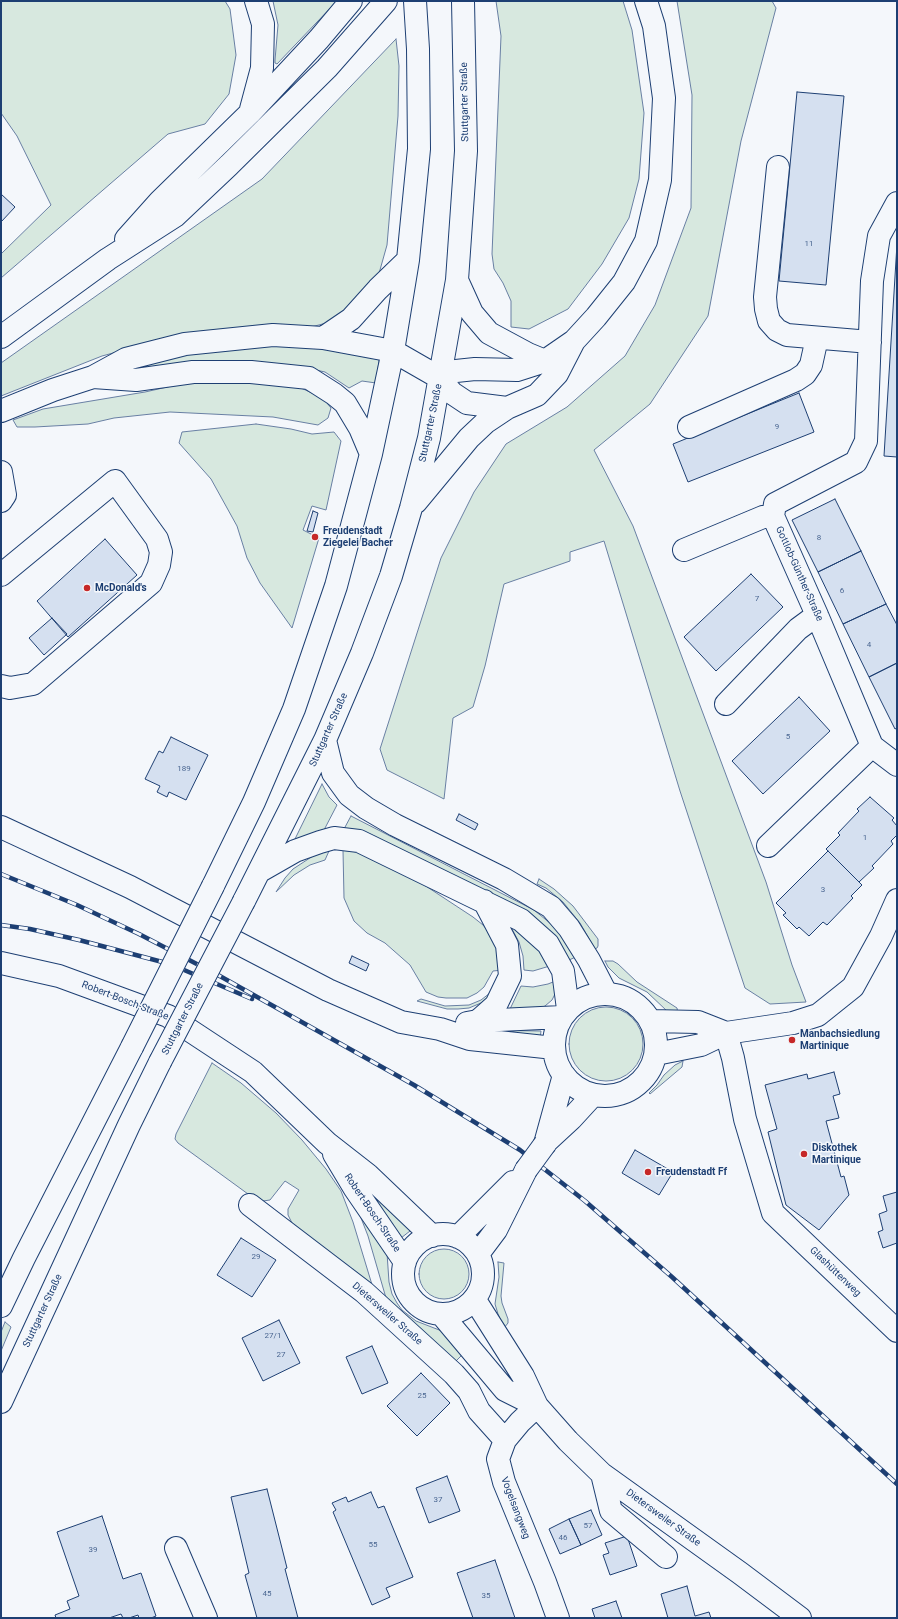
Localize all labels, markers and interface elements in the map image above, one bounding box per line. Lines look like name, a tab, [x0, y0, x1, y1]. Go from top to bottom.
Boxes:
street label: Stuttgarter Straße	[458, 62, 472, 142]
house number: 11	[805, 239, 813, 249]
street label: Stuttgarter Straße	[417, 383, 445, 463]
house number: 9	[775, 422, 779, 432]
place label: Freudenstadt Ziegelei Bacher	[323, 525, 393, 548]
street label: Gottlob-Günther-Straße	[773, 525, 825, 623]
marker: Freudenstadt Ziegelei Bacher	[310, 532, 320, 542]
house number: 8	[817, 533, 821, 543]
place label: McDonald's	[95, 582, 147, 594]
marker: McDonald's	[82, 583, 92, 593]
house number: 6	[840, 586, 844, 596]
house number: 7	[755, 594, 759, 604]
house number: 4	[867, 640, 871, 650]
street label: Stuttgarter Straße	[307, 691, 351, 769]
house number: 5	[786, 732, 790, 742]
house number: 189	[177, 764, 191, 774]
house number: 1	[863, 833, 867, 843]
house number: 3	[821, 885, 825, 895]
street label: Robert-Bosch-Straße	[80, 979, 170, 1023]
street label: Stuttgarter Straße	[160, 981, 206, 1057]
place label: Manbachsiedlung Martinique	[800, 1028, 880, 1052]
marker: Manbachsiedlung Martinique	[787, 1035, 797, 1045]
place label: Diskothek Martinique	[812, 1142, 861, 1166]
marker: Diskothek Martinique	[799, 1149, 809, 1159]
place label: Freudenstadt Ff	[656, 1166, 727, 1178]
marker: Freudenstadt Ff	[643, 1167, 653, 1177]
street label: Robert-Bosch-Straße	[341, 1171, 403, 1255]
street label: Glashüttenweg	[807, 1245, 863, 1299]
house number: 29	[252, 1252, 260, 1262]
street label: Stuttgarter Straße	[21, 1272, 65, 1350]
street label: Dietersweiler Straße	[349, 1280, 425, 1348]
house number: 27/1	[265, 1331, 281, 1341]
house number: 27	[277, 1350, 285, 1360]
house number: 25	[418, 1391, 426, 1401]
street label: Vogelsangweg	[498, 1475, 532, 1541]
street label: Dietersweiler Straße	[623, 1487, 703, 1549]
house number: 37	[434, 1495, 442, 1505]
house number: 57	[584, 1521, 592, 1531]
house number: 46	[559, 1533, 567, 1543]
house number: 55	[369, 1540, 377, 1550]
house number: 39	[89, 1545, 97, 1555]
house number: 45	[263, 1589, 271, 1599]
house number: 35	[482, 1591, 490, 1601]

